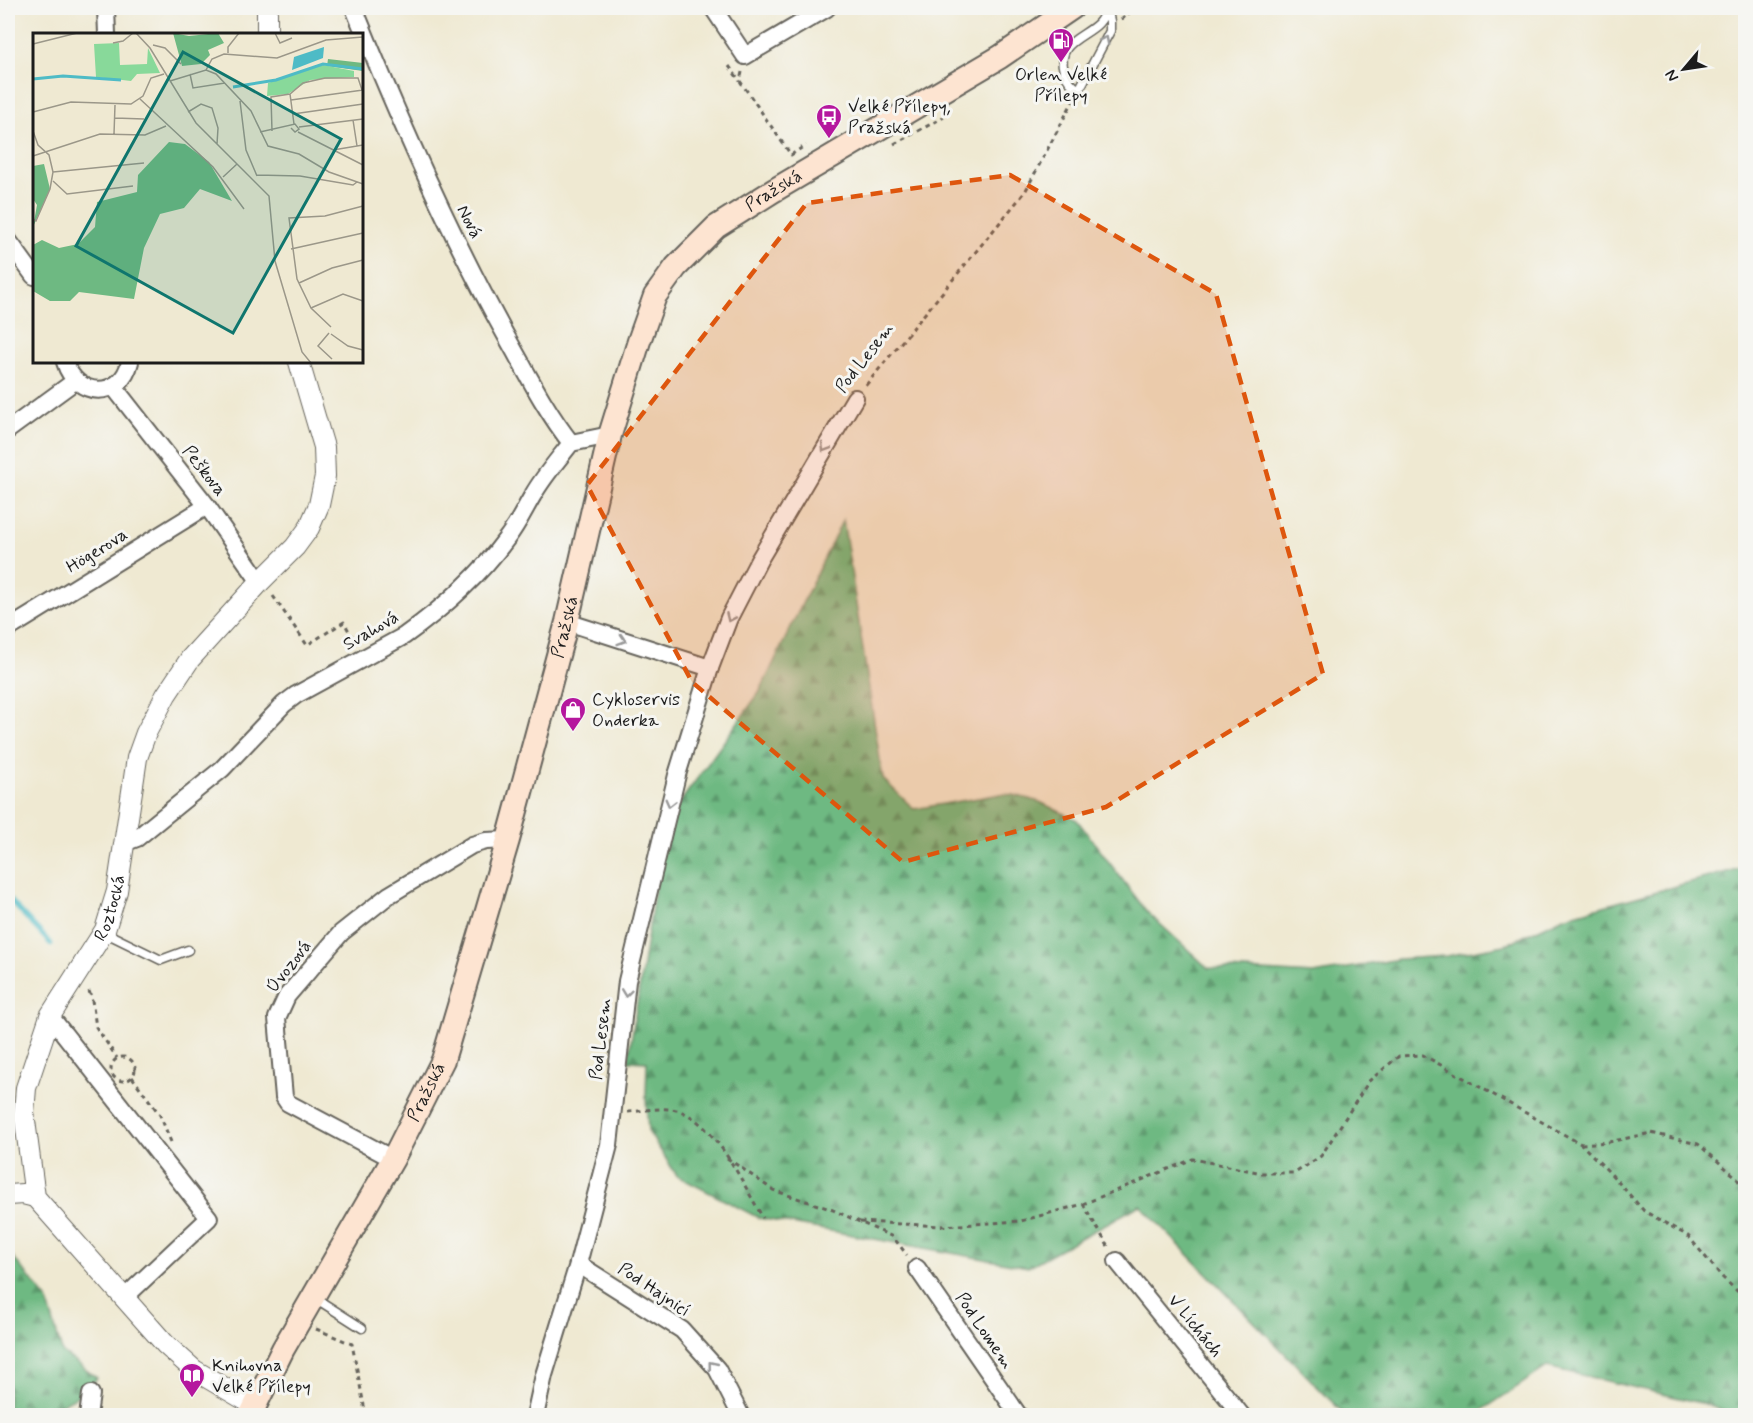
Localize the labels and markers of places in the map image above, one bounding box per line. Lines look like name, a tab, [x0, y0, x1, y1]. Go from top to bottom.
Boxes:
fuel station icon: Orlen Velké Přílepy	[1046, 26, 1076, 64]
place label: Orlen Velké Přílepy	[1015, 63, 1107, 108]
place label: Velké Přílepy, Pražská	[848, 95, 951, 140]
bus stop icon: Velké Přílepy, Pražská	[814, 102, 844, 140]
place label: Cykloservis Onderka	[592, 688, 680, 733]
shop icon: Cykloservis Onderka	[558, 695, 588, 733]
place label: Knihovna Velké Přílepy	[212, 1354, 311, 1399]
library icon: Knihovna Velké Přílepy	[177, 1361, 207, 1399]

